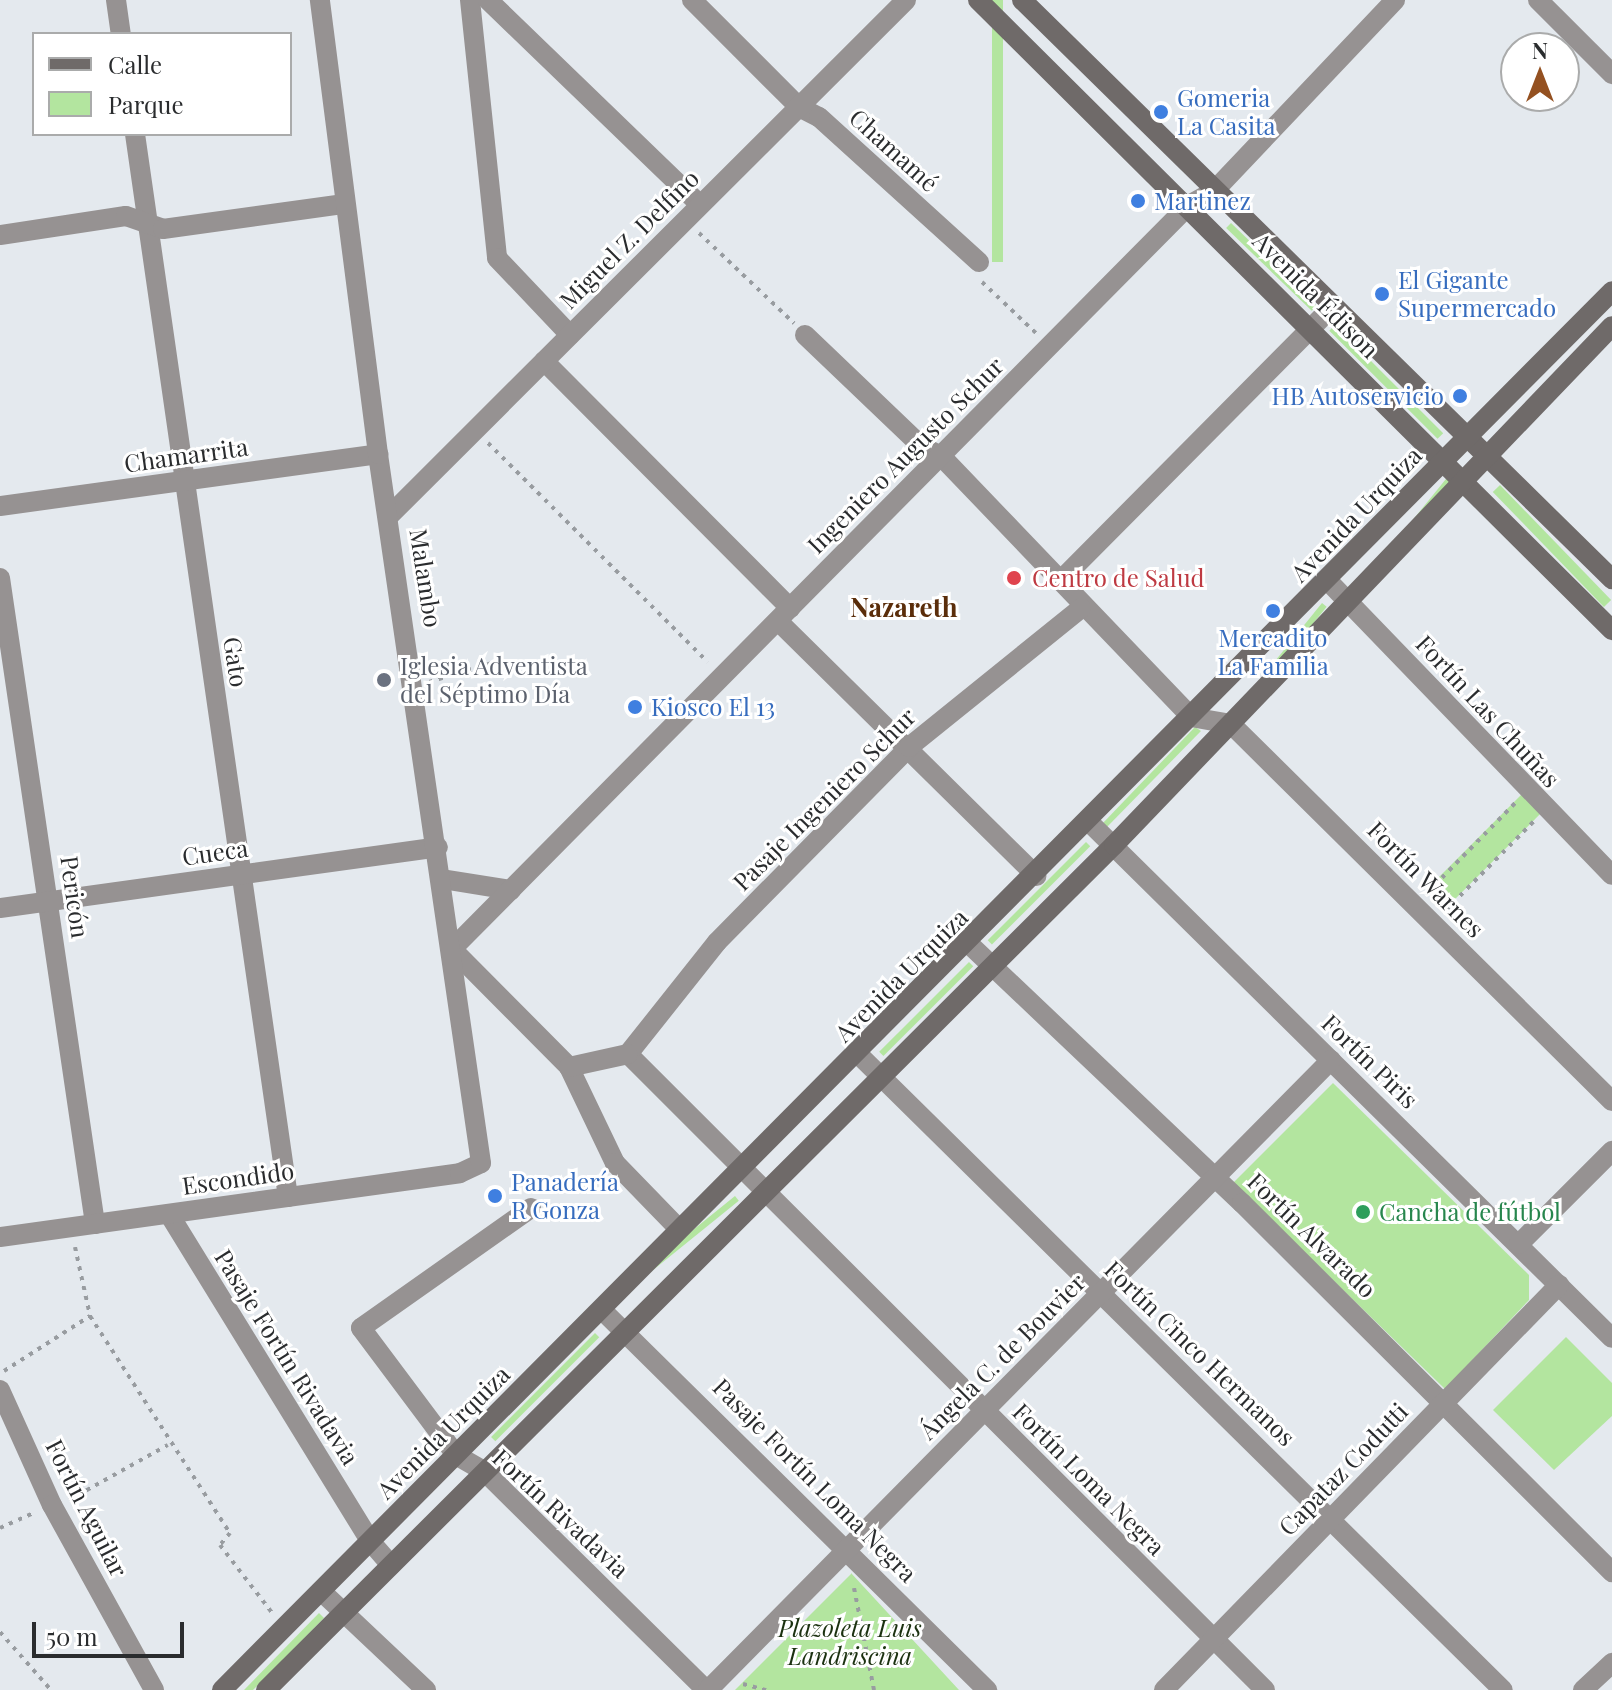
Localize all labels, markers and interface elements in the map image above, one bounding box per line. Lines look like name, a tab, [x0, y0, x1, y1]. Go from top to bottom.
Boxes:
legend	[32, 32, 292, 136]
north arrow	[1500, 32, 1580, 112]
text: N	[1532, 35, 1548, 65]
text: Calle	[108, 48, 162, 80]
place label: Gomeria La Casita	[1177, 84, 1276, 140]
text: Parque	[108, 88, 184, 120]
street label: Chamamé	[844, 103, 944, 197]
marker: Gomeria La Casita	[1152, 103, 1170, 121]
street label: Miguel Z. Delfino	[554, 164, 704, 314]
place label: Martinez	[1154, 187, 1251, 215]
marker: Martinez	[1129, 192, 1147, 210]
street label: Avenida Édison	[1247, 226, 1385, 364]
place label: El Gigante Supermercado	[1398, 266, 1556, 322]
marker: El Gigante Supermercado	[1373, 285, 1391, 303]
street label: Ingeniero Augusto Schur	[801, 351, 1009, 559]
place label: HB Autoservicio	[1271, 382, 1444, 410]
marker: HB Autoservicio	[1451, 387, 1469, 405]
street label: Chamarrita	[122, 432, 250, 478]
street label: Avenida Urquiza	[1284, 441, 1428, 587]
street label: Malambo	[404, 527, 448, 629]
place label: Centro de Salud	[1032, 564, 1205, 592]
marker: Centro de Salud	[1003, 567, 1025, 589]
district label: Nazareth	[850, 591, 958, 623]
marker: Mercadito La Familia	[1264, 602, 1282, 620]
place label: Mercadito La Familia	[1217, 624, 1329, 680]
street label: Fortín Las Chuñas	[1410, 629, 1566, 793]
street label: Gato	[218, 635, 254, 689]
place label: Iglesia Adventista del Séptimo Día	[400, 652, 589, 708]
marker: Iglesia Adventista del Séptimo Día	[375, 671, 393, 689]
place label: Kiosco El 13	[651, 693, 775, 721]
marker: Kiosco El 13	[626, 698, 644, 716]
street label: Pasaje Ingeniero Schur	[727, 702, 921, 896]
street label: Fortín Warnes	[1362, 815, 1490, 943]
street label: Cueca	[180, 833, 250, 871]
street label: Pericón	[55, 854, 95, 940]
street label: Avenida Urquiza	[829, 903, 973, 1047]
street label: Fortín Piris	[1316, 1008, 1424, 1114]
street label: Escondido	[180, 1156, 296, 1200]
street label: Fortín Alvarado	[1242, 1166, 1382, 1304]
place label: Panadería R Gonza	[511, 1168, 619, 1224]
marker: Panadería R Gonza	[486, 1187, 504, 1205]
place label: Cancha de fútbol	[1379, 1198, 1561, 1226]
marker: Cancha de fútbol	[1354, 1203, 1372, 1221]
street label: Pasaje Fortín Rivadavia	[209, 1244, 365, 1470]
street label: Fortín Cinco Hermanos	[1099, 1255, 1301, 1451]
street label: Ángela C. de Bouvier	[913, 1267, 1091, 1445]
street label: Avenida Urquiza	[371, 1360, 515, 1504]
street label: Pasaje Fortín Loma Negra	[707, 1372, 923, 1588]
street label: Fortín Loma Negra	[1007, 1397, 1171, 1561]
street label: Capataz Codutti	[1273, 1397, 1413, 1541]
street label: Fortín Aguilar	[40, 1434, 134, 1582]
street label: Fortín Rivadavia	[487, 1443, 635, 1583]
scale bar	[36, 1606, 188, 1656]
park label: Plazoleta Luis Landriscina	[778, 1614, 922, 1670]
text: 50 m	[46, 1620, 98, 1652]

